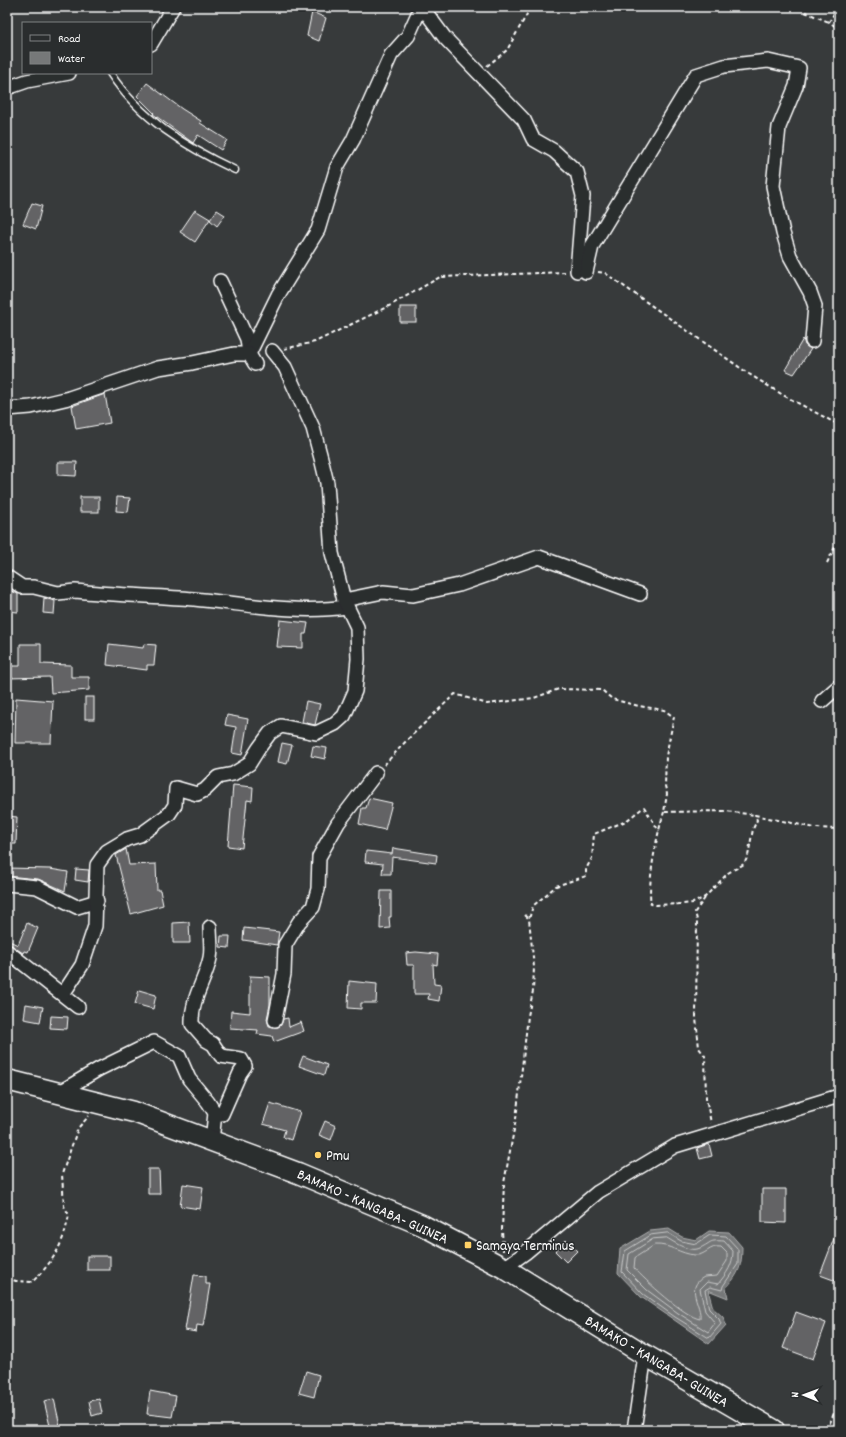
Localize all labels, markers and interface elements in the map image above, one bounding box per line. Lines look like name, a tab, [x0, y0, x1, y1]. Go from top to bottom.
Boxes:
legend	[22, 22, 152, 74]
text: Road	[58, 31, 80, 48]
text: Water	[58, 51, 85, 68]
place label: Pmu	[326, 1146, 350, 1168]
marker: Pmu	[313, 1150, 323, 1160]
street label: BAMAKO - KANGABA- GUINEA	[293, 1164, 452, 1251]
place label: Samaya Terminus	[476, 1236, 574, 1258]
marker: Samaya Terminus	[463, 1240, 473, 1250]
street label: BAMAKO - KANGABA- GUINEA	[580, 1311, 732, 1414]
north arrow	[784, 1375, 824, 1415]
text: N	[788, 1391, 804, 1398]

